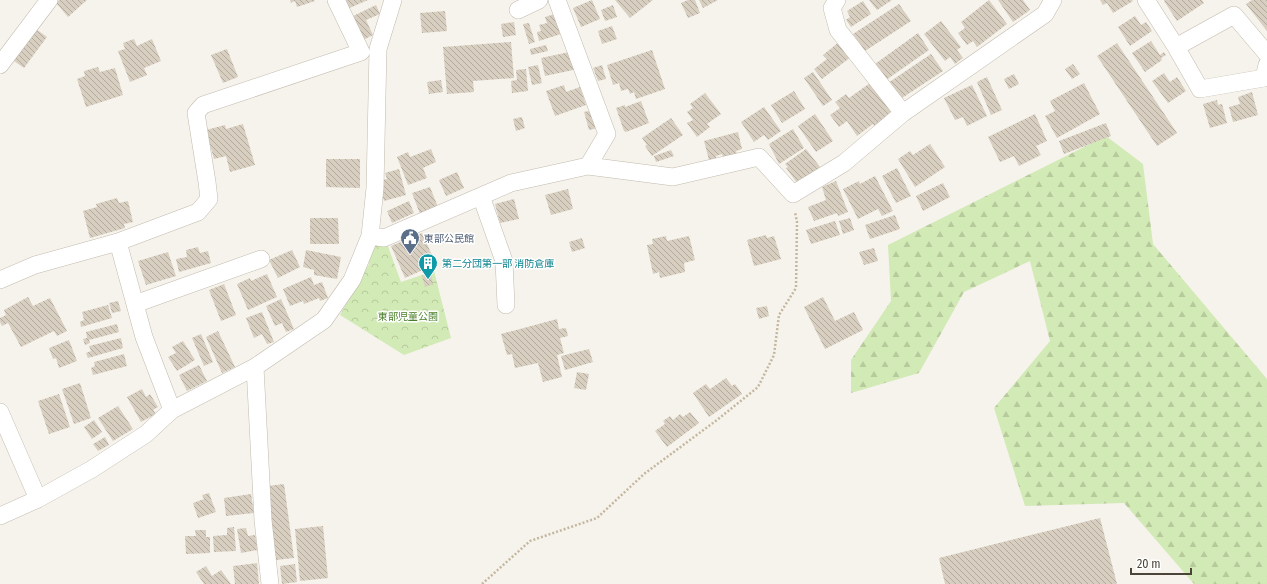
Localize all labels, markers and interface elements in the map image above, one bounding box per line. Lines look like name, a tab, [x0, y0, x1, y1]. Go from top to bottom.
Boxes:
public building icon: 東部公民館	[399, 227, 421, 255]
place label: 東部公民館	[424, 233, 474, 245]
building icon: 第二分団第一部 消防倉庫	[417, 252, 439, 280]
place label: 第二分団第一部 消防倉庫	[442, 258, 554, 270]
park label: 東部児童公園	[378, 311, 438, 323]
scale bar	[1131, 550, 1191, 576]
text: 20 m	[1137, 557, 1161, 571]

